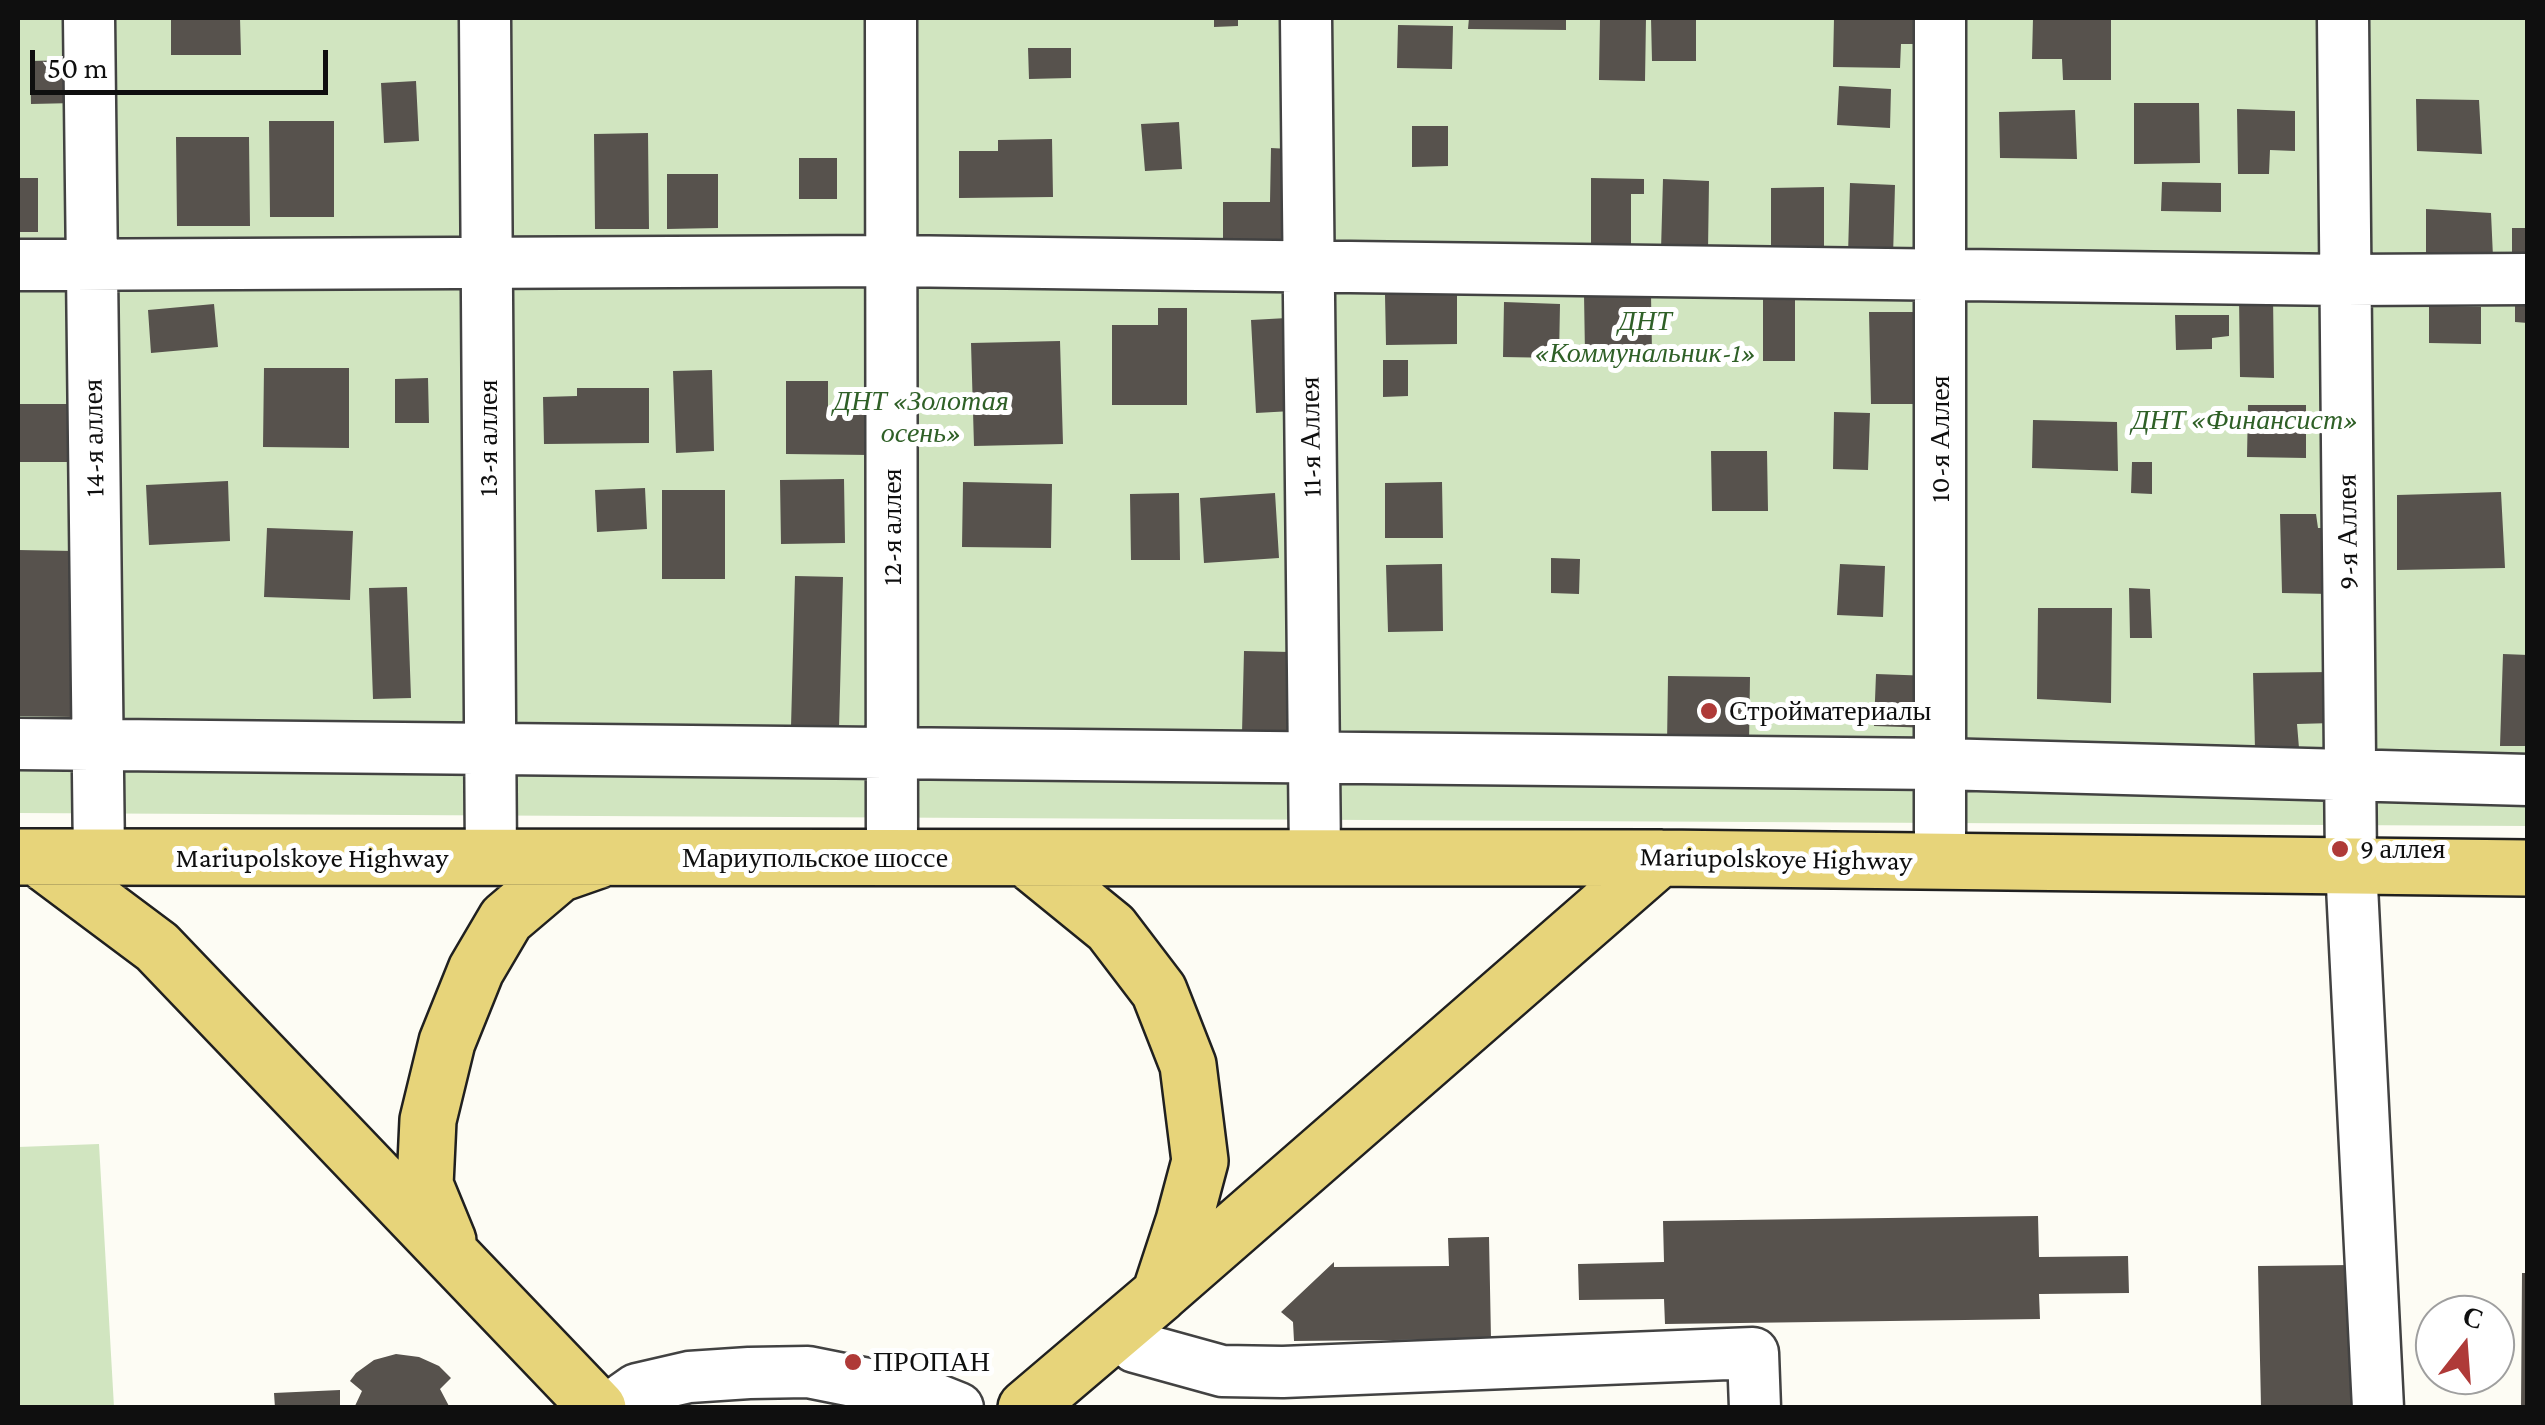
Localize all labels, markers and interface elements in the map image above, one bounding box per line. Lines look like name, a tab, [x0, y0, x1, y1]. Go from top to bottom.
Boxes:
scale bar	[35, 30, 332, 92]
text: 50 m	[47, 51, 108, 84]
park label: ДНТ «Коммунальник-1»	[1534, 304, 1756, 370]
street label: 10-я Аллея	[1923, 376, 1957, 502]
street label: 11-я Аллея	[1293, 377, 1329, 497]
street label: 14-я аллея	[76, 379, 112, 497]
street label: 13-я аллея	[471, 380, 505, 496]
park label: ДНТ «Золотая осень»	[833, 384, 1009, 450]
park label: ДНТ «Финансист»	[2132, 403, 2358, 437]
street label: 12-я аллея	[875, 469, 909, 585]
street label: 9-я Аллея	[2330, 474, 2366, 590]
place label: Стройматериалы	[1729, 694, 1931, 728]
marker: Стройматериалы	[1698, 700, 1720, 722]
place label: 9 аллея	[2360, 832, 2445, 866]
marker: 9 аллея	[2329, 838, 2351, 860]
street label: Mariupolskoye Highway	[1639, 840, 1913, 878]
street label: Mariupolskoye Highway	[176, 841, 448, 875]
street label: Мариупольское шоссе	[682, 841, 948, 875]
north arrow	[2415, 1295, 2515, 1395]
text: С	[2459, 1300, 2488, 1336]
place label: ПРОПАН	[873, 1345, 990, 1379]
marker: ПРОПАН	[842, 1351, 864, 1373]

